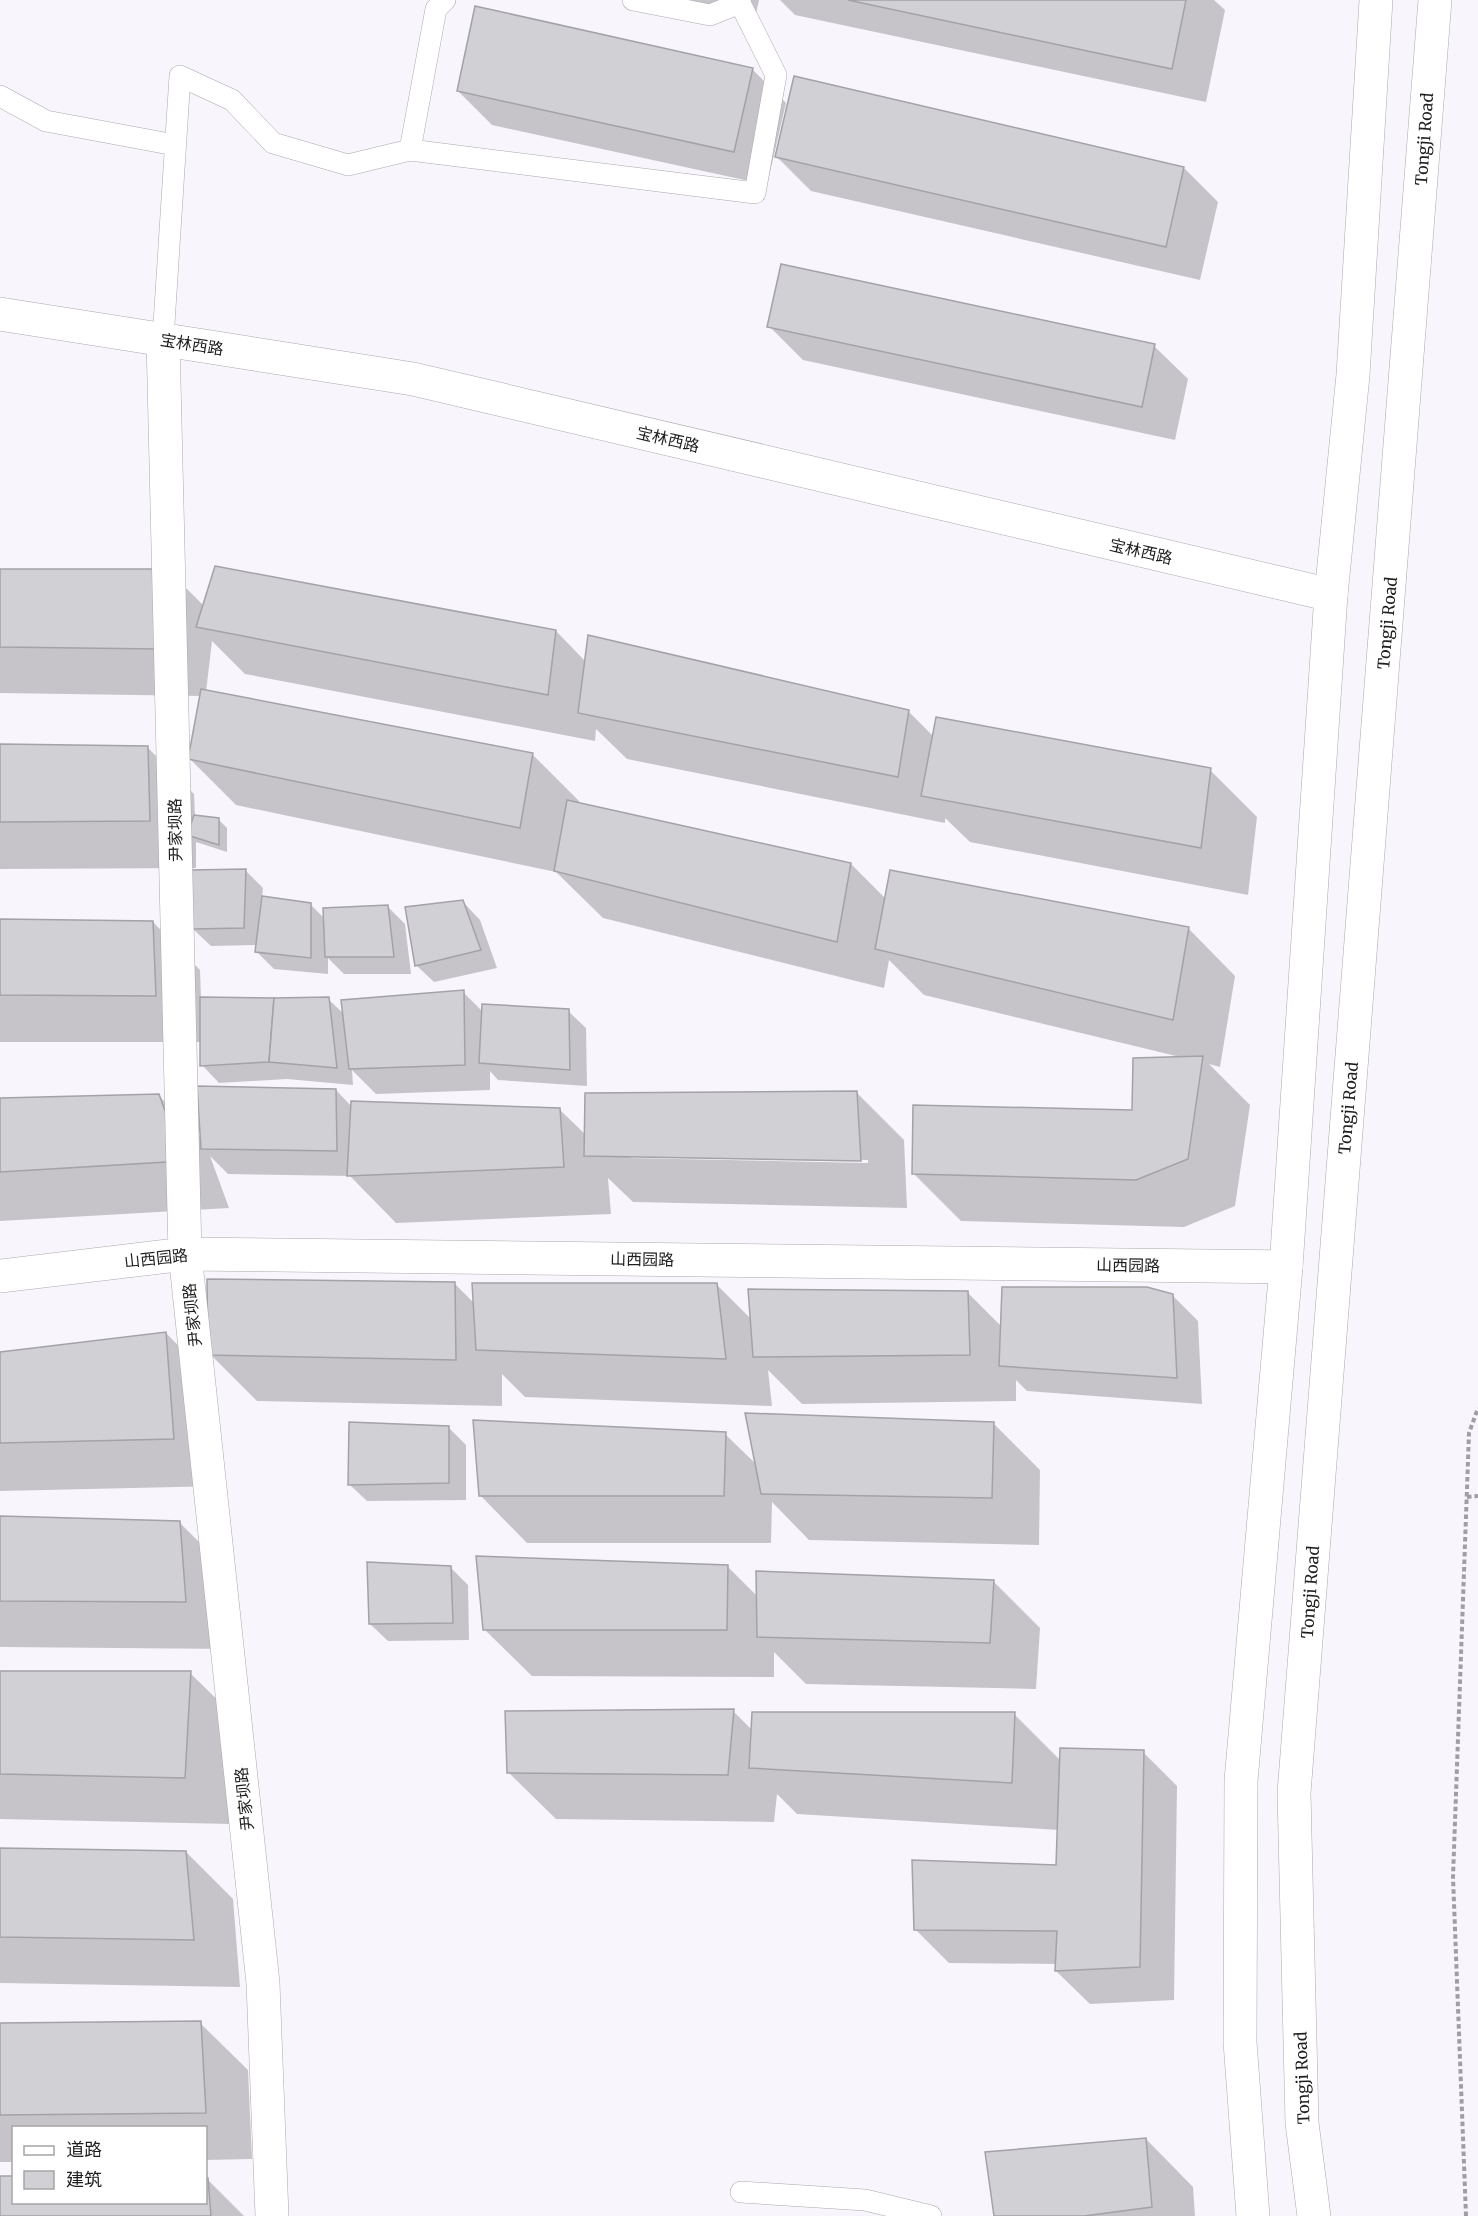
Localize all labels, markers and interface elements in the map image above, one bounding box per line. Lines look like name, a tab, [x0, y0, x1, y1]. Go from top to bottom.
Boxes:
street label: Tongji Road	[1411, 92, 1437, 186]
street label: 宝林西路	[159, 329, 225, 359]
street label: 宝林西路	[635, 422, 701, 456]
street label: 宝林西路	[1108, 534, 1174, 568]
street label: Tongji Road	[1373, 576, 1401, 670]
street label: 尹家坝路	[164, 798, 186, 862]
street label: Tongji Road	[1334, 1061, 1362, 1155]
street label: 山西园路	[123, 1245, 189, 1271]
street label: 山西园路	[610, 1248, 674, 1270]
street label: 山西园路	[1096, 1254, 1160, 1276]
street label: 尹家坝路	[179, 1282, 205, 1348]
street label: Tongji Road	[1297, 1545, 1323, 1639]
street label: 尹家坝路	[231, 1766, 257, 1832]
street label: Tongji Road	[1290, 2031, 1314, 2125]
legend	[12, 2126, 207, 2204]
text: 道路	[66, 2138, 102, 2161]
text: 建筑	[66, 2168, 102, 2191]

